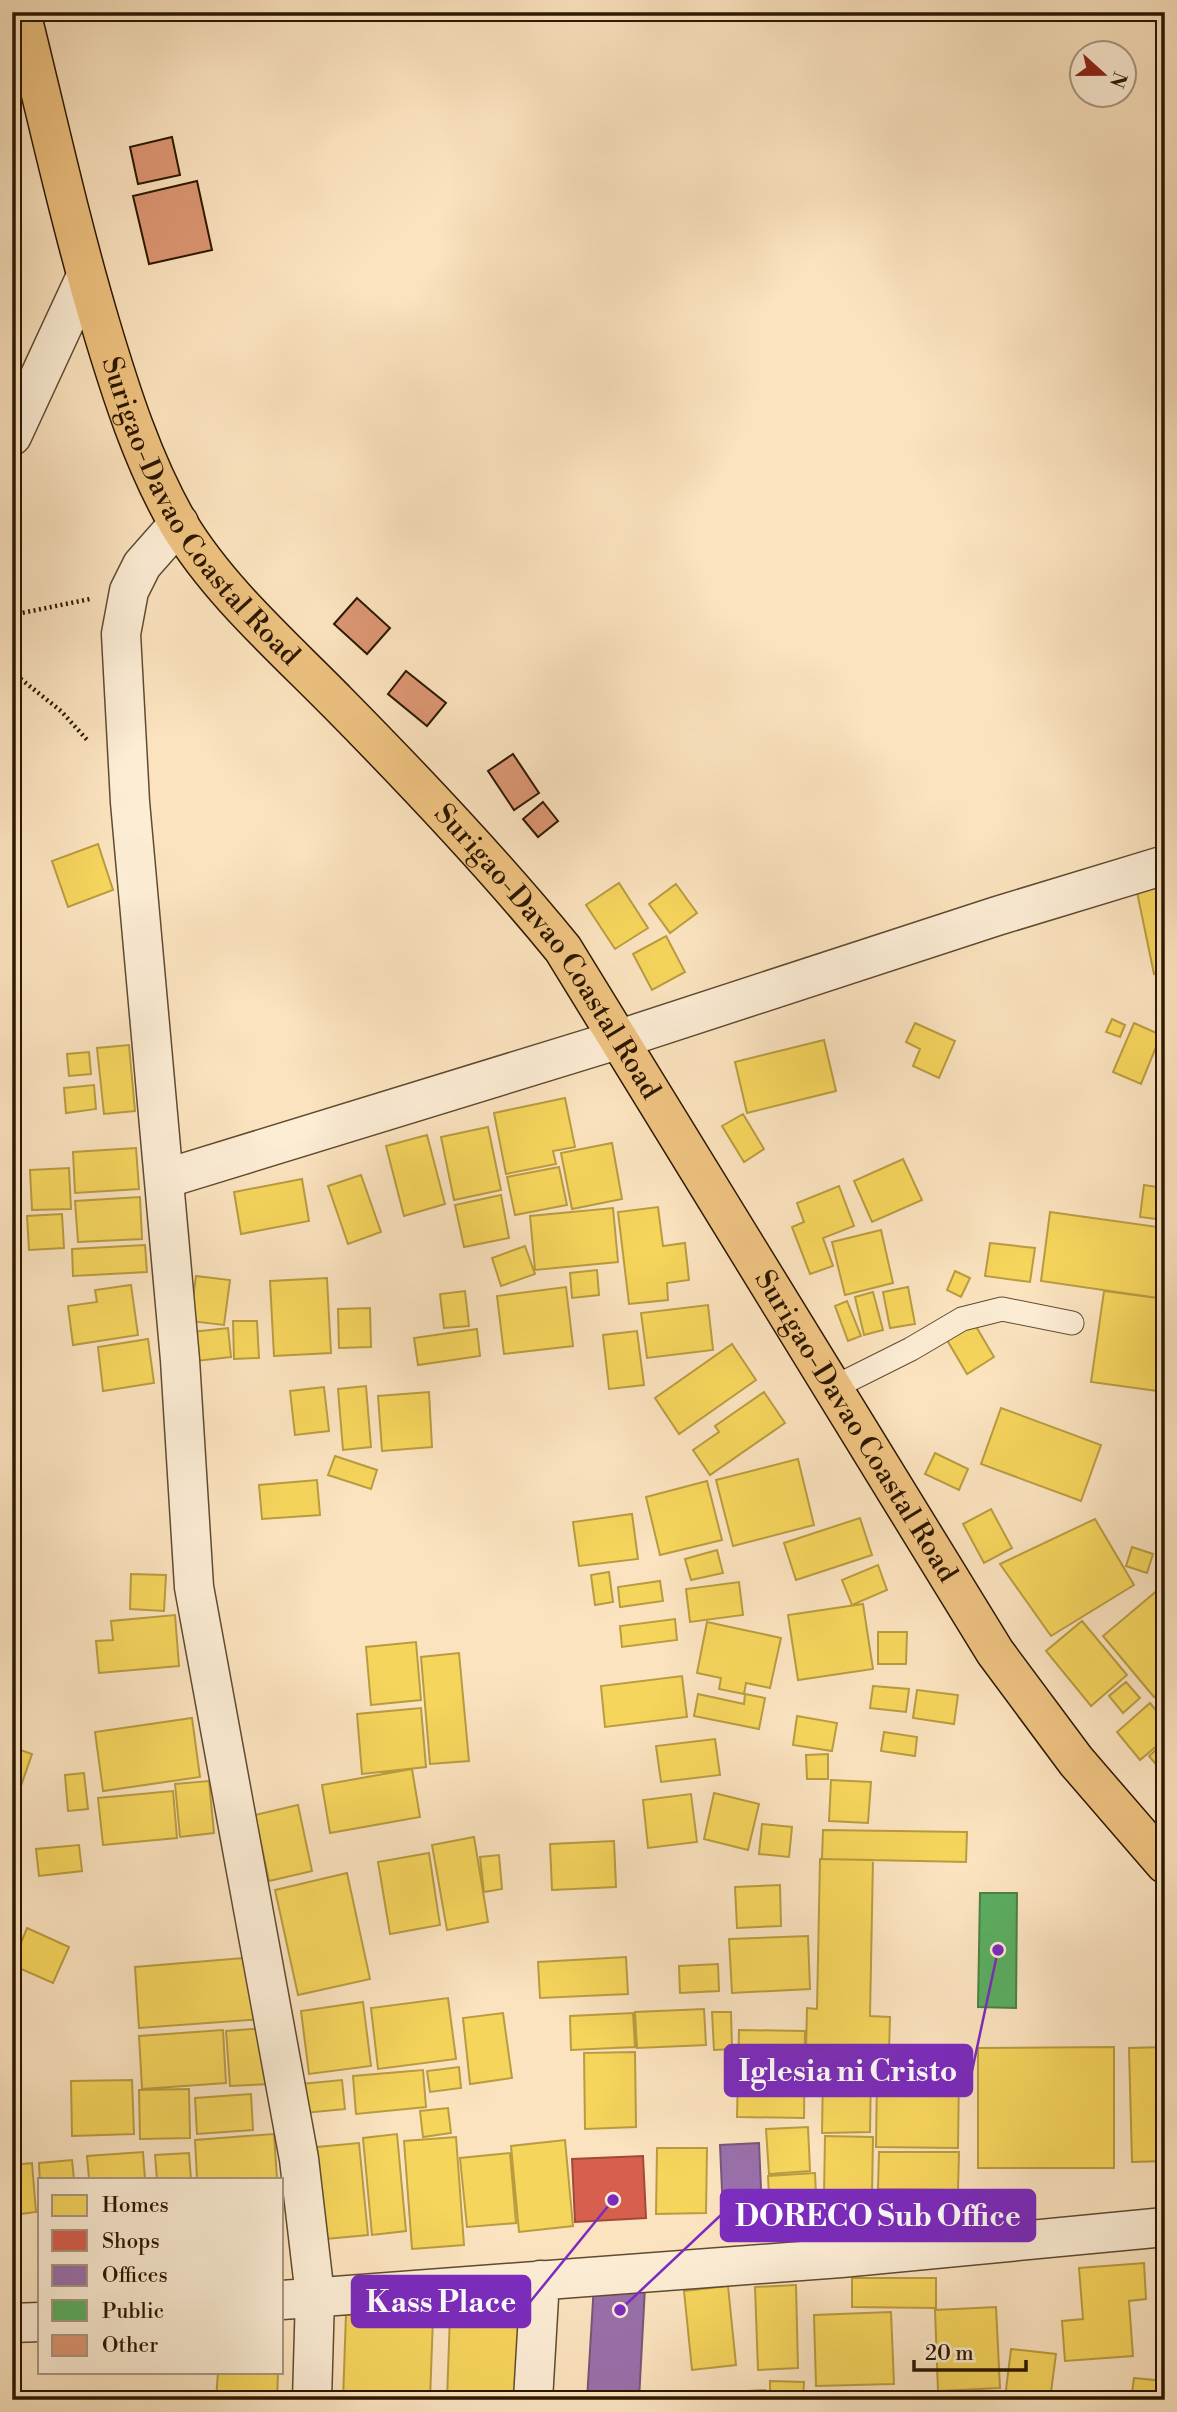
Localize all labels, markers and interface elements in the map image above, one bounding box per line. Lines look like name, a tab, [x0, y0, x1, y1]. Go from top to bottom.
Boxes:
north arrow	[1068, 38, 1138, 108]
text: N	[1104, 68, 1132, 91]
street label: Surigao-Davao Coastal Road	[94, 352, 307, 673]
street label: Surigao-Davao Coastal Road	[427, 797, 669, 1106]
street label: Surigao-Davao Coastal Road	[747, 1264, 965, 1589]
callout: Iglesia ni Cristo	[725, 2045, 972, 2096]
text: Iglesia ni Cristo	[738, 2053, 958, 2091]
legend	[38, 2178, 284, 2374]
callout: DORECO Sub Office	[721, 2190, 1035, 2241]
text: Homes	[102, 2193, 169, 2219]
text: DORECO Sub Office	[735, 2198, 1021, 2236]
text: Shops	[102, 2229, 160, 2255]
text: Offices	[102, 2263, 168, 2289]
callout: Kass Place	[352, 2276, 530, 2327]
text: Kass Place	[366, 2284, 516, 2322]
text: Public	[102, 2299, 164, 2325]
scale bar	[914, 2328, 1026, 2372]
text: Other	[102, 2333, 158, 2359]
text: 20 m	[925, 2341, 974, 2367]

